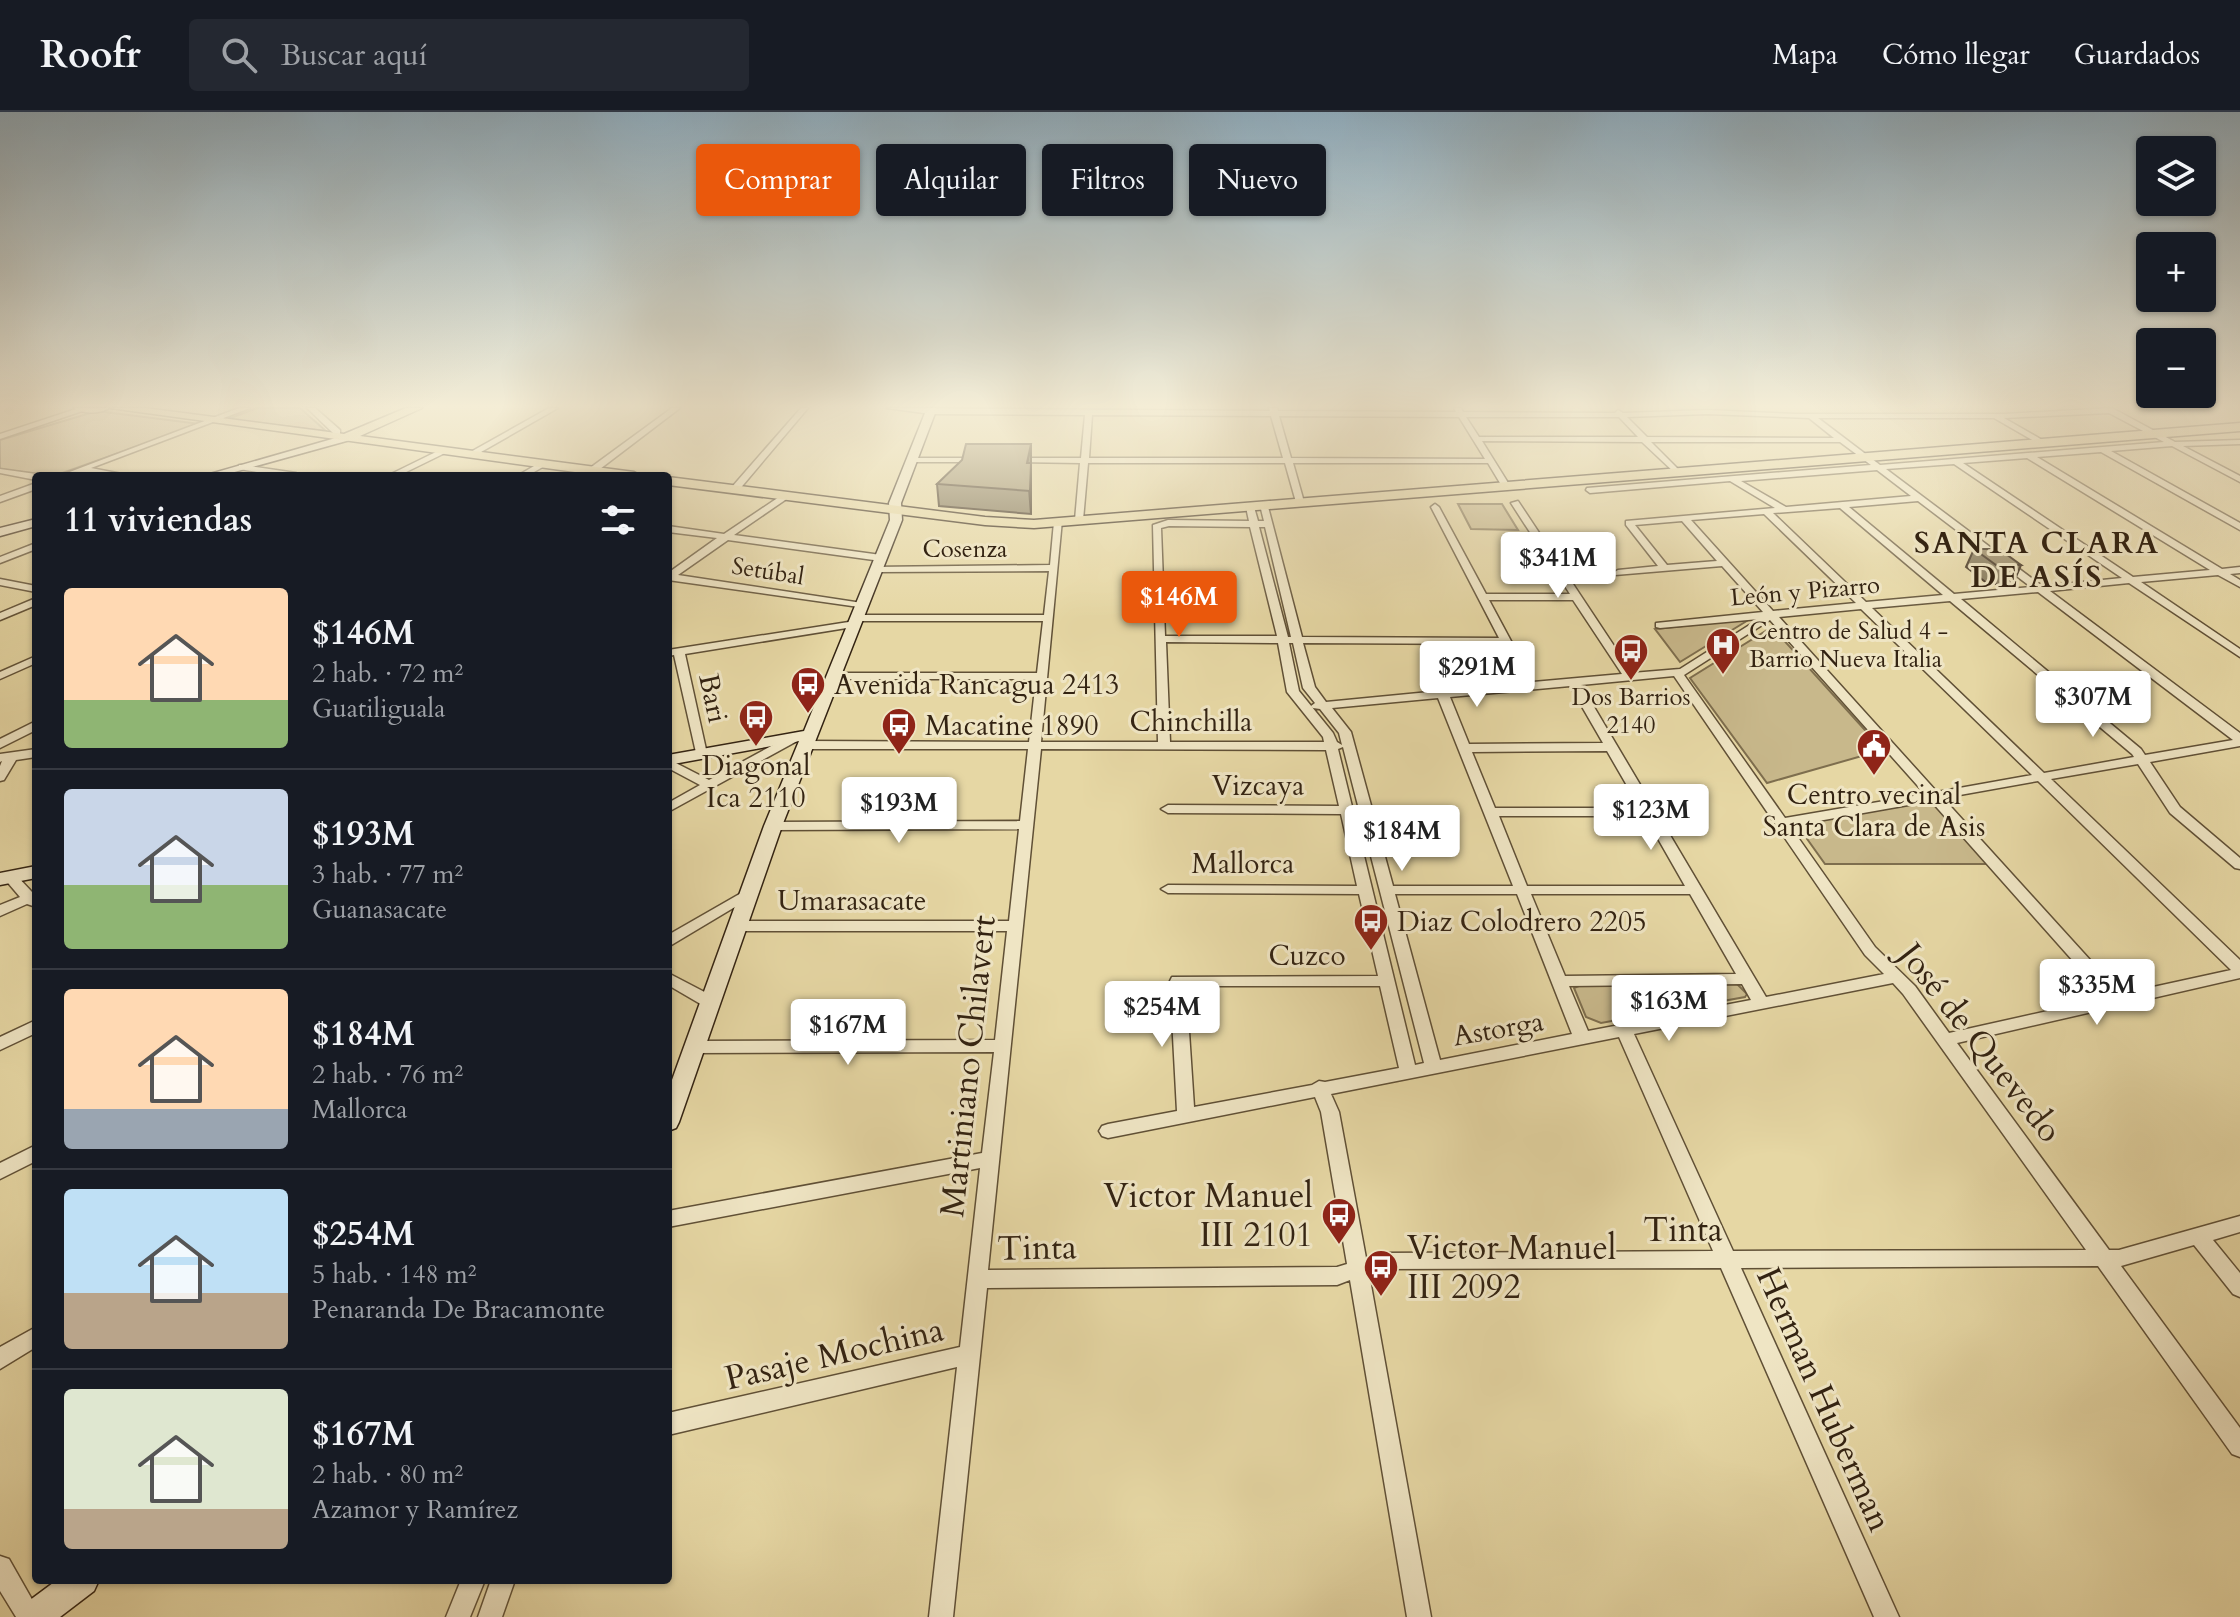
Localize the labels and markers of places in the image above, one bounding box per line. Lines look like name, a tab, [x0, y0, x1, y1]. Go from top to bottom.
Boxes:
pin: $341M	[1502, 532, 1614, 600]
pin: $146M	[1123, 571, 1235, 639]
place label: Centro de Salud 4 - Barrio Nueva Italia	[1749, 615, 1948, 676]
hospital icon: Centro de Salud 4 - Barrio Nueva Italia	[1704, 626, 1742, 676]
bus stop icon: Dos Barrios 2140	[1612, 632, 1650, 682]
pin: $291M	[1421, 641, 1533, 709]
bus stop icon: Avenida Rancagua 2413	[789, 665, 827, 715]
place label: Avenida Rancagua 2413	[834, 666, 1119, 704]
pin: $307M	[2037, 671, 2149, 739]
place label: Dos Barrios 2140	[1572, 681, 1690, 742]
bus stop icon: Diagonal Ica 2110	[737, 698, 775, 748]
bus stop icon: Macatine 1890	[880, 706, 918, 756]
place label: Macatine 1890	[925, 707, 1099, 745]
public building icon: Centro vecinal Santa Clara de Asis	[1855, 727, 1893, 777]
place label: Diagonal Ica 2110	[702, 747, 810, 817]
place label: Centro vecinal Santa Clara de Asis	[1763, 776, 1985, 846]
pin: $193M	[843, 777, 955, 845]
pin: $123M	[1595, 784, 1707, 852]
pin: $184M	[1346, 805, 1458, 873]
bus stop icon: Diaz Colodrero 2205	[1352, 902, 1390, 952]
place label: Diaz Colodrero 2205	[1397, 903, 1647, 941]
pin: $335M	[2041, 959, 2153, 1027]
pin: $163M	[1613, 975, 1725, 1043]
pin: $254M	[1106, 981, 1218, 1049]
pin: $167M	[792, 999, 904, 1067]
place label: Victor Manuel III 2101	[1104, 1173, 1313, 1258]
bus stop icon: Victor Manuel III 2101	[1320, 1196, 1358, 1246]
place label: Victor Manuel III 2092	[1407, 1225, 1617, 1310]
bus stop icon: Victor Manuel III 2092	[1362, 1248, 1400, 1298]

